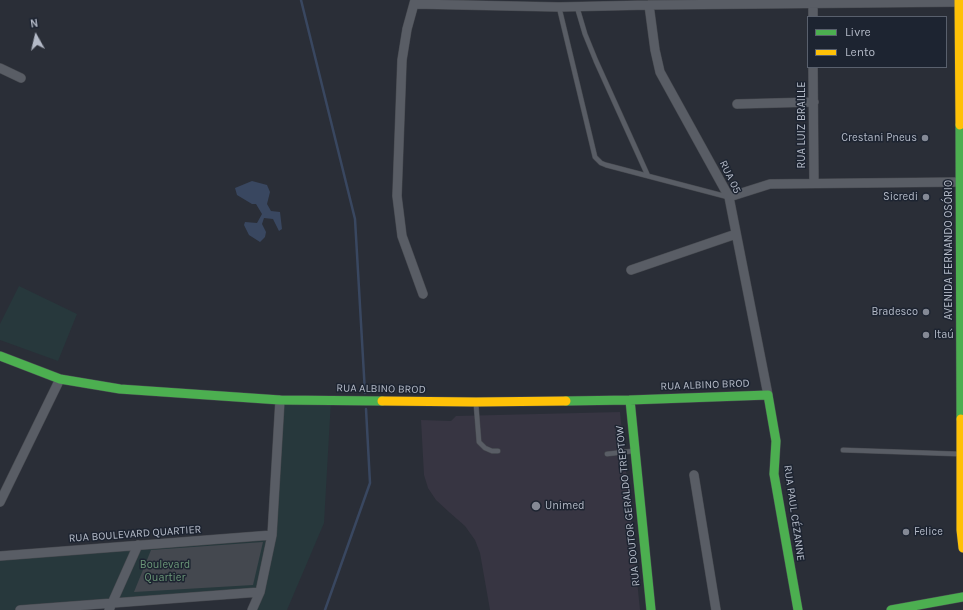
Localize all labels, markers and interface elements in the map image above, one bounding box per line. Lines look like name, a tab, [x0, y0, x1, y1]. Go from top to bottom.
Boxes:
north arrow	[16, 16, 56, 56]
legend	[807, 16, 947, 68]
text: N	[29, 17, 39, 31]
text: Livre	[845, 25, 871, 39]
text: Lento	[845, 45, 875, 59]
street label: RUA LUIZ BRAILLE	[795, 82, 809, 168]
place label: Crestani Pneus	[841, 131, 917, 145]
marker: Crestani Pneus	[920, 133, 930, 143]
street label: RUA 05	[716, 158, 744, 196]
street label: AVENIDA FERNANDO OSÓRIO	[942, 180, 956, 320]
place label: Sicredi	[883, 190, 918, 204]
marker: Sicredi	[921, 192, 931, 202]
place label: Bradesco	[871, 305, 918, 319]
marker: Bradesco	[921, 307, 931, 317]
place label: Itaú	[934, 328, 954, 342]
marker: Itaú	[921, 330, 931, 340]
street label: RUA ALBINO BROD	[660, 377, 750, 393]
street label: RUA ALBINO BROD	[336, 382, 426, 396]
street label: RUA DOUTOR GERALDO TREPTOW	[613, 425, 643, 587]
street label: RUA PAUL CÉZANNE	[781, 464, 807, 562]
place label: Unimed	[545, 499, 585, 513]
marker: Unimed	[530, 500, 542, 512]
street label: RUA BOULEVARD QUARTIER	[68, 523, 202, 545]
place label: Felice	[914, 525, 943, 539]
marker: Felice	[901, 527, 911, 537]
park label: Boulevard Quartier	[140, 558, 190, 584]

